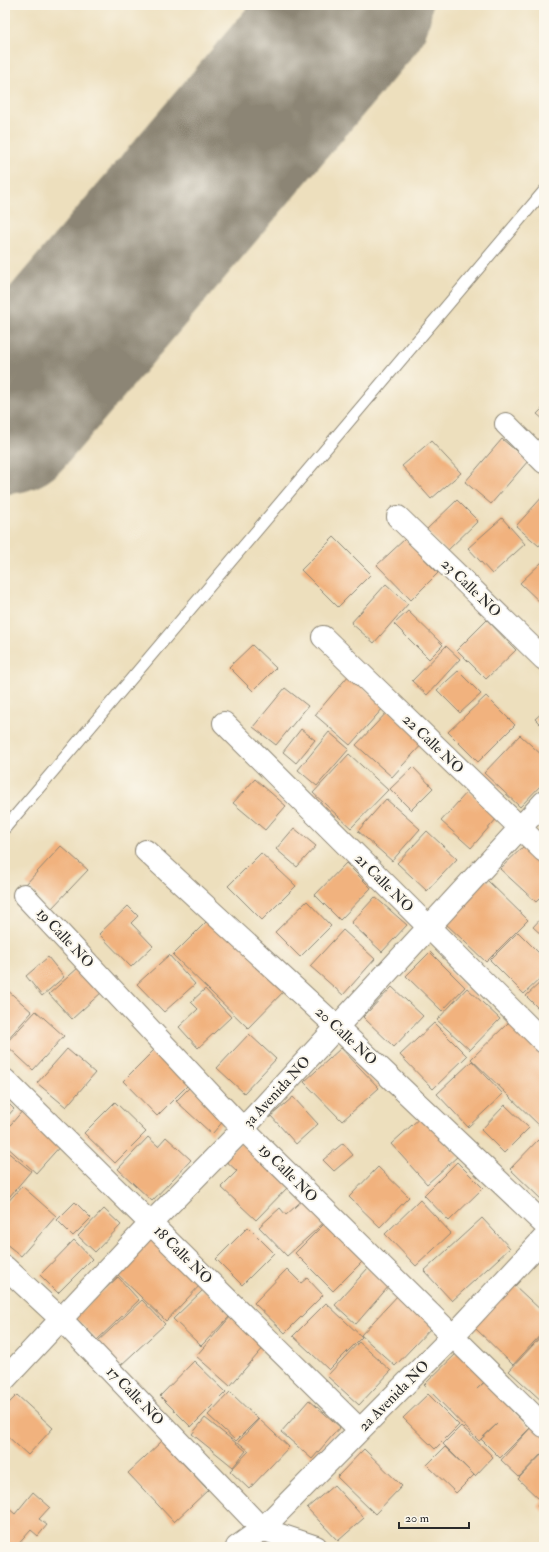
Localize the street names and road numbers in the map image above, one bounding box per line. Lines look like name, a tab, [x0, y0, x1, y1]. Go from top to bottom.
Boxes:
street label: 23 Calle NO	[437, 555, 505, 621]
street label: 22 Calle NO	[398, 710, 468, 778]
street label: 21 Calle NO	[351, 850, 417, 916]
street label: 19 Calle NO	[32, 904, 98, 972]
street label: 20 Calle NO	[311, 1002, 381, 1070]
street label: 3a Avenida NO	[239, 1052, 315, 1132]
street label: 19 Calle NO	[255, 1140, 321, 1206]
street label: 18 Calle NO	[150, 1222, 216, 1288]
street label: 2a Avenida NO	[355, 1357, 433, 1435]
street label: 17 Calle NO	[102, 1362, 168, 1430]

